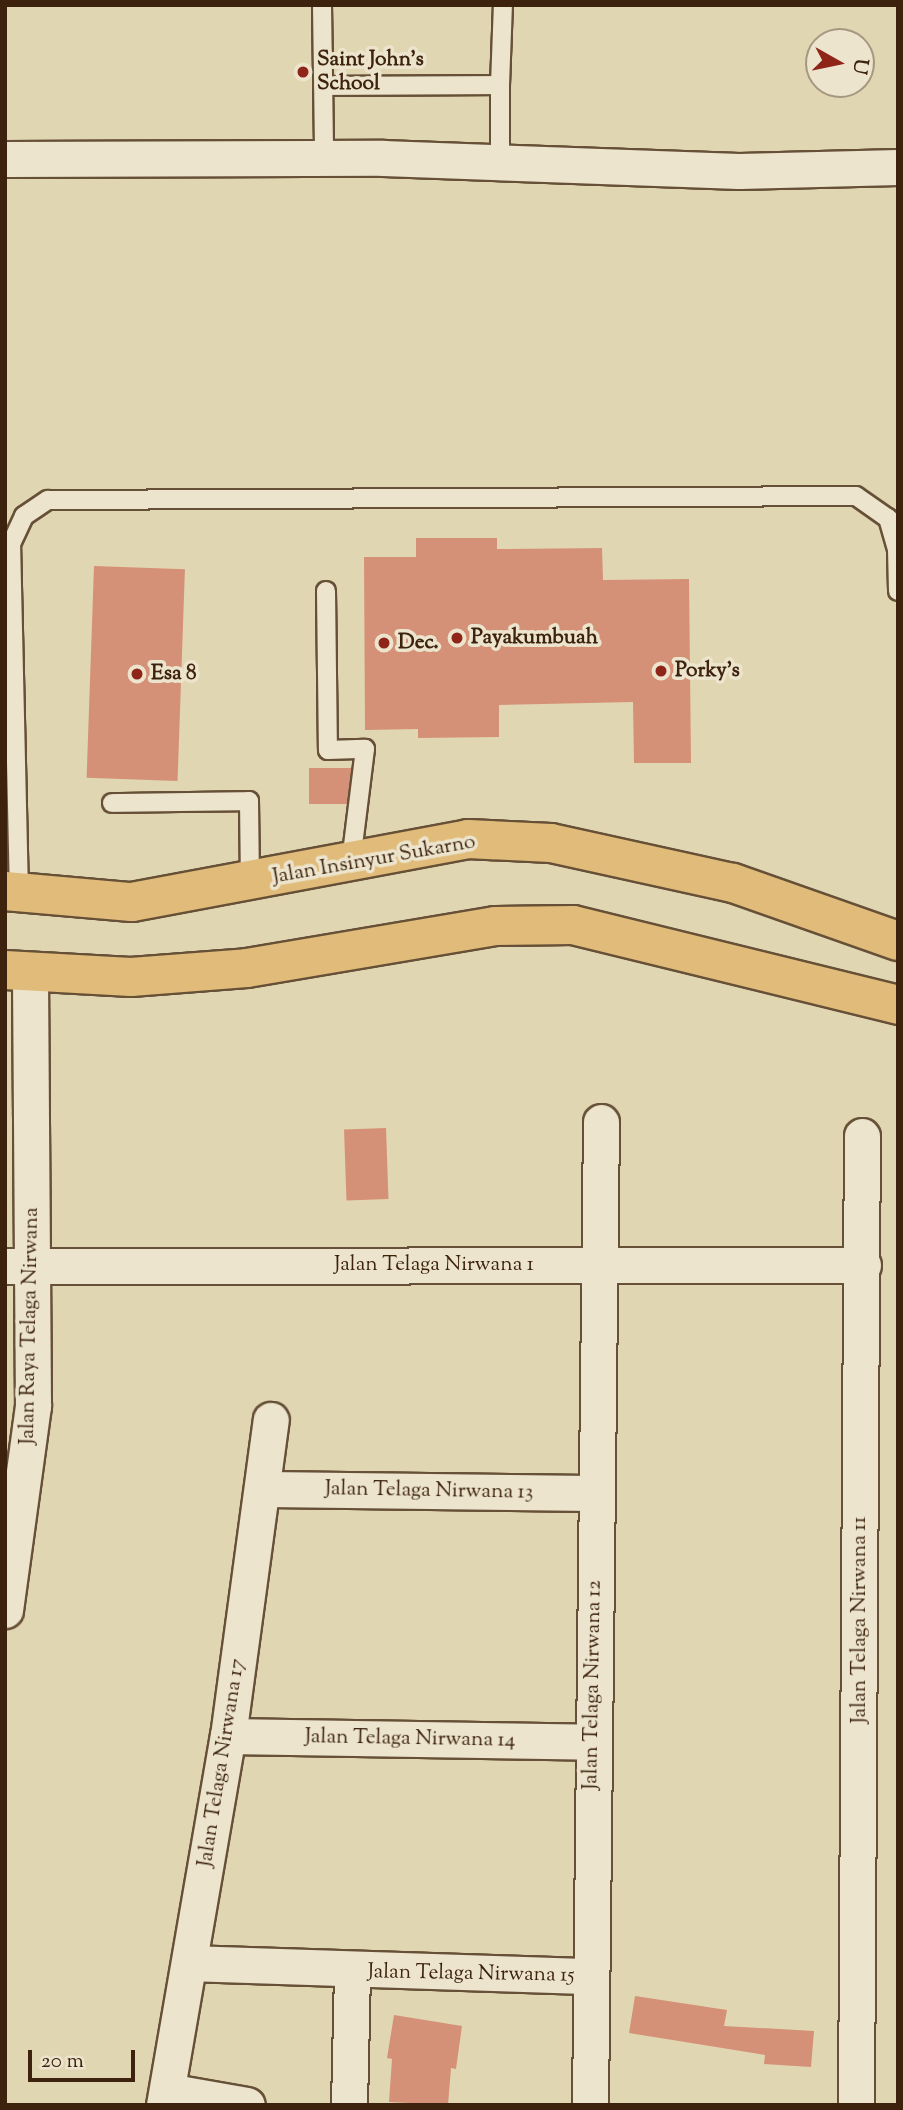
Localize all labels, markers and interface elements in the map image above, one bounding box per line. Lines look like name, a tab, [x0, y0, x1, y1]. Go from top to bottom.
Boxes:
north arrow	[805, 28, 875, 98]
place label: Saint John's School	[317, 47, 424, 97]
text: U	[845, 56, 874, 76]
marker: Saint John's School	[295, 64, 311, 80]
place label: Payakumbuah	[471, 625, 598, 651]
place label: Dec.	[398, 630, 439, 656]
marker: Payakumbuah	[449, 630, 465, 646]
marker: Dec.	[376, 635, 392, 651]
place label: Porky's	[675, 658, 740, 684]
place label: Esa 8	[151, 661, 197, 687]
marker: Porky's	[653, 663, 669, 679]
marker: Esa 8	[129, 666, 145, 682]
street label: Jalan Insinyur Sukarno	[271, 830, 477, 890]
street label: Jalan Raya Telaga Nirwana	[15, 1207, 45, 1445]
street label: Jalan Telaga Nirwana 1	[334, 1252, 534, 1278]
street label: Jalan Telaga Nirwana 13	[325, 1477, 533, 1505]
street label: Jalan Telaga Nirwana 11	[847, 1516, 873, 1724]
street label: Jalan Telaga Nirwana 12	[579, 1580, 607, 1790]
street label: Jalan Telaga Nirwana 17	[193, 1657, 251, 1869]
street label: Jalan Telaga Nirwana 14	[305, 1725, 515, 1753]
street label: Jalan Telaga Nirwana 15	[367, 1960, 575, 1988]
scale bar	[32, 2036, 138, 2080]
text: 20 m	[41, 2047, 84, 2077]

